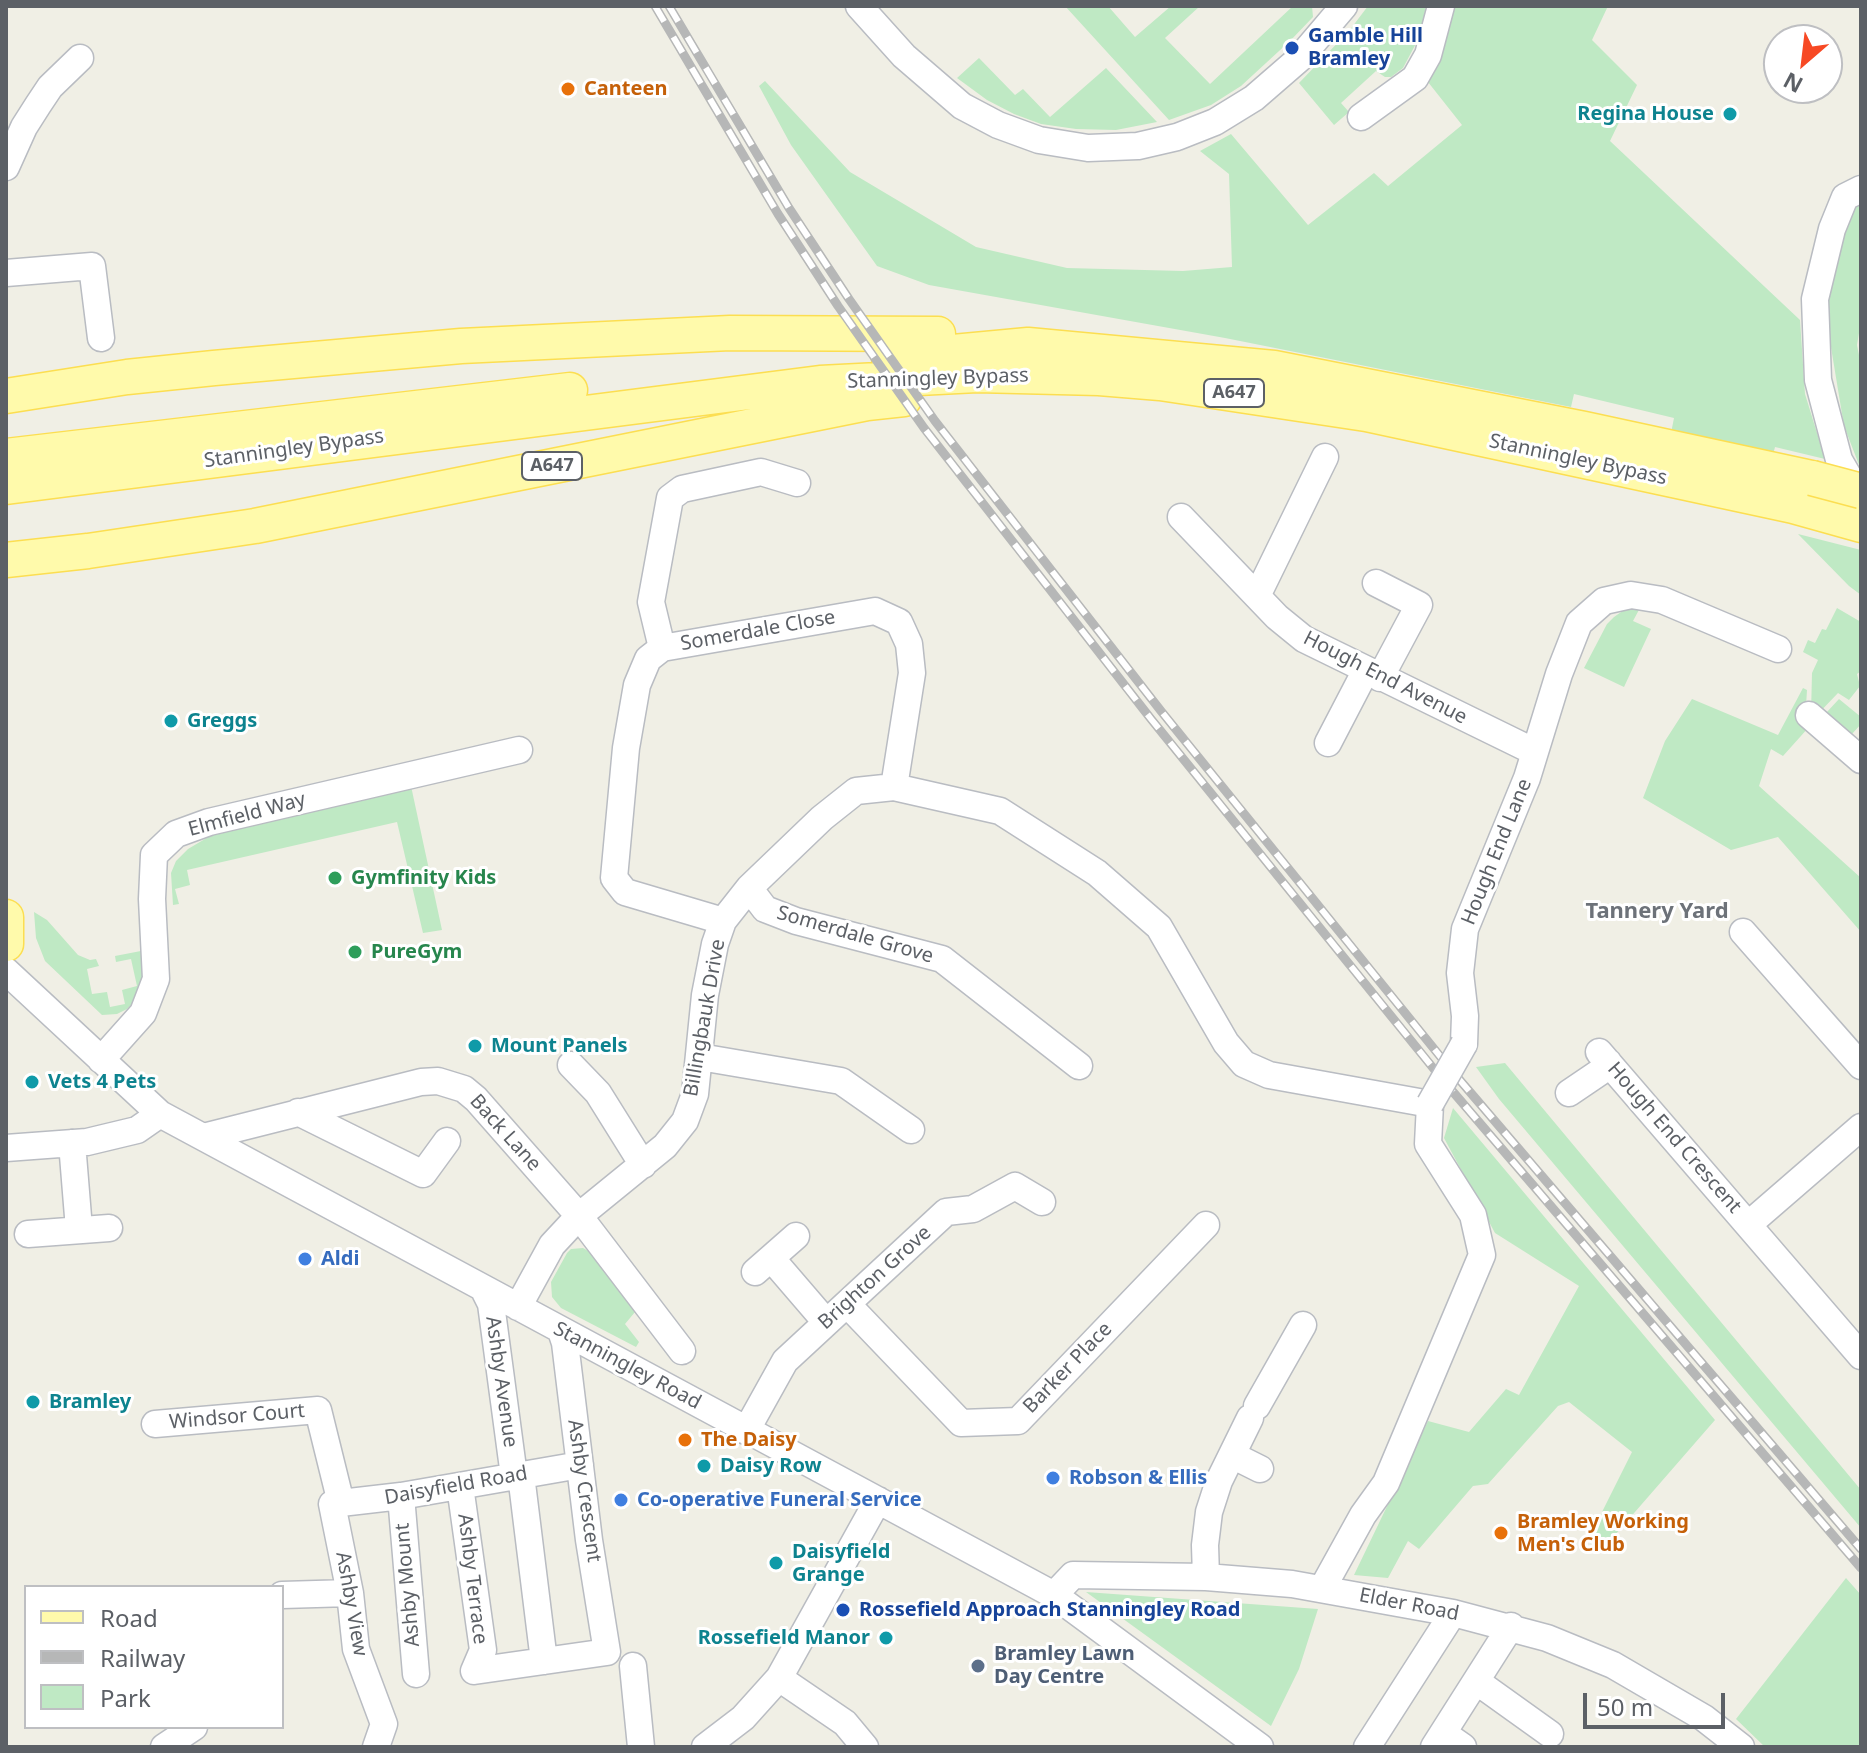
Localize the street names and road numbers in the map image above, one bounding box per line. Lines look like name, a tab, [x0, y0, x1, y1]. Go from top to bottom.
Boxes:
street label: Stanningley Bypass	[847, 364, 1029, 394]
road number: A647	[1204, 379, 1264, 407]
street label: Stanningley Bypass	[203, 425, 385, 473]
street label: Stanningley Bypass	[1487, 429, 1669, 491]
road number: A647	[522, 452, 582, 480]
street label: Somerdale Close	[679, 606, 837, 656]
street label: Hough End Avenue	[1299, 626, 1471, 730]
street label: Hough End Lane	[1457, 775, 1537, 929]
street label: Elmfield Way	[186, 788, 308, 842]
street label: Somerdale Grove	[774, 901, 936, 969]
street label: Billingbauk Drive	[679, 937, 731, 1099]
street label: Hough End Crescent	[1602, 1058, 1746, 1218]
street label: Back Lane	[464, 1090, 546, 1176]
street label: Brighton Grove	[814, 1221, 936, 1335]
street label: Ashby Avenue	[480, 1315, 522, 1449]
street label: Stanningley Road	[549, 1317, 705, 1415]
street label: Barker Place	[1019, 1317, 1117, 1419]
street label: Windsor Court	[168, 1399, 306, 1435]
street label: Ashby Crescent	[562, 1418, 606, 1564]
street label: Daisyfield Road	[383, 1462, 529, 1510]
street label: Ashby Terrace	[452, 1512, 492, 1646]
street label: Ashby Mount	[391, 1522, 425, 1648]
street label: Ashby View	[330, 1550, 372, 1658]
street label: Elder Road	[1357, 1584, 1461, 1626]

